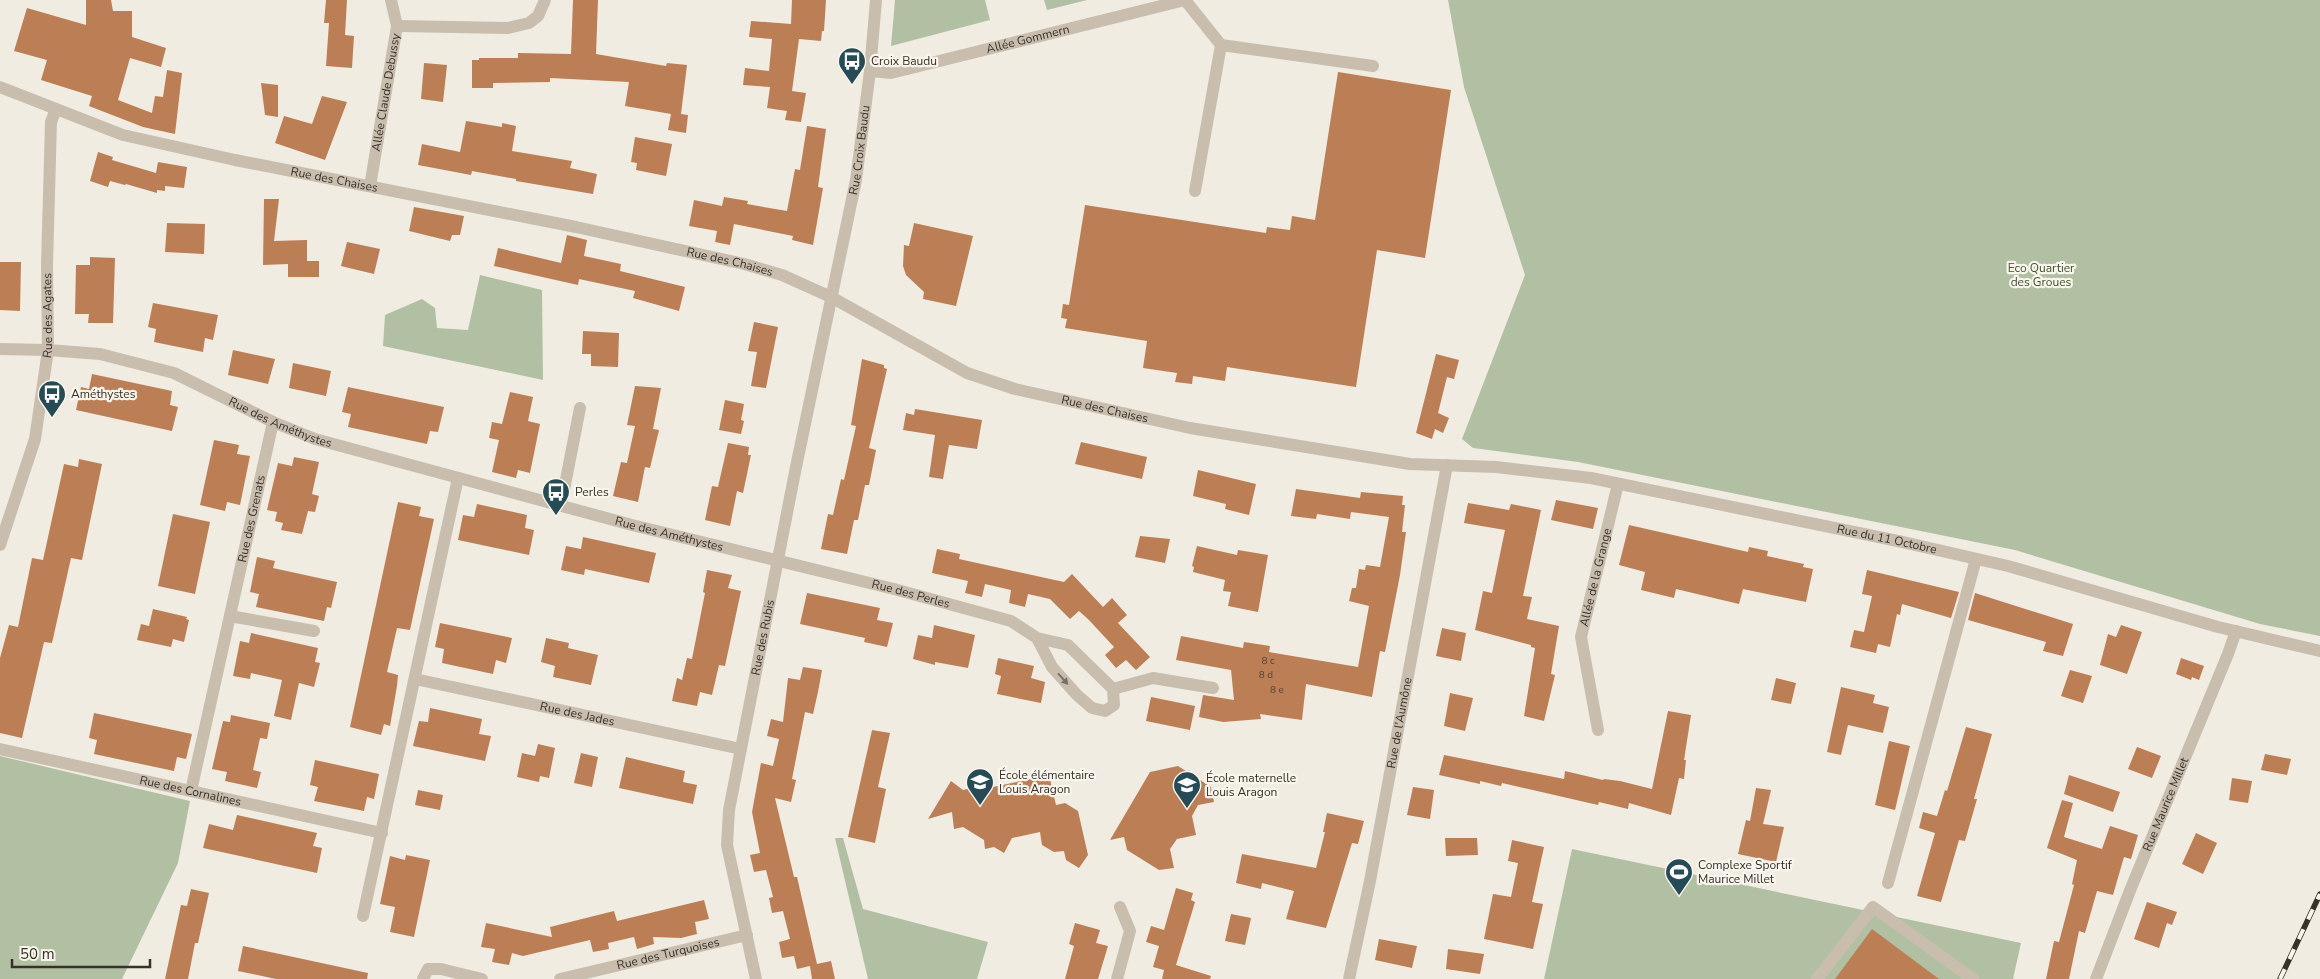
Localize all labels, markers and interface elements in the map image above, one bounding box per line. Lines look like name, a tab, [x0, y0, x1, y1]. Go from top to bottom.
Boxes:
street label: Allée Gommern	[984, 21, 1071, 57]
street label: Allée Claude Debussy	[368, 31, 404, 153]
bus stop icon: Croix Baudu	[837, 46, 867, 85]
place label: Croix Baudu	[871, 53, 937, 69]
street label: Rue Croix Baudu	[845, 104, 874, 196]
street label: Rue des Chaises	[289, 163, 380, 196]
street label: Rue des Chaises	[685, 244, 775, 280]
park label: Eco Quartier des Groues	[2008, 260, 2075, 290]
street label: Rue des Agates	[39, 273, 56, 359]
bus stop icon: Améthystes	[37, 379, 67, 418]
place label: Améthystes	[71, 386, 136, 402]
street label: Rue des Chaises	[1060, 392, 1150, 426]
street label: Rue des Améthystes	[226, 393, 334, 451]
street label: Rue des Grenats	[234, 473, 269, 564]
bus stop icon: Perles	[541, 477, 571, 516]
place label: Perles	[575, 484, 609, 500]
street label: Rue des Améthystes	[613, 513, 725, 555]
street label: Rue du 11 Octobre	[1835, 521, 1938, 558]
street label: Allée de la Grange	[1576, 526, 1615, 628]
street label: Rue des Perles	[870, 576, 952, 612]
street label: Rue des Rubis	[747, 598, 778, 677]
house number: 8 c	[1261, 654, 1275, 668]
house number: 8 d	[1259, 668, 1273, 682]
one-way arrow	[1057, 673, 1069, 685]
street label: Rue de l'Aumône	[1383, 676, 1416, 770]
house number: 8 e	[1270, 683, 1284, 697]
street label: Rue des Jades	[538, 698, 616, 730]
street label: Rue Maurice Millet	[2139, 754, 2193, 854]
school or university icon: École élémentaire Louis Aragon	[965, 767, 995, 806]
place label: École élémentaire Louis Aragon	[999, 767, 1095, 797]
school or university icon: École maternelle Louis Aragon	[1172, 770, 1202, 809]
place label: École maternelle Louis Aragon	[1206, 770, 1296, 800]
street label: Rue des Cornalines	[138, 772, 243, 810]
sports icon: Complexe Sportif Maurice Millet	[1664, 857, 1694, 896]
place label: Complexe Sportif Maurice Millet	[1698, 857, 1793, 887]
street label: Rue des Turquoises	[615, 934, 721, 973]
scale bar	[12, 936, 150, 968]
text: 50 m	[20, 944, 55, 964]

